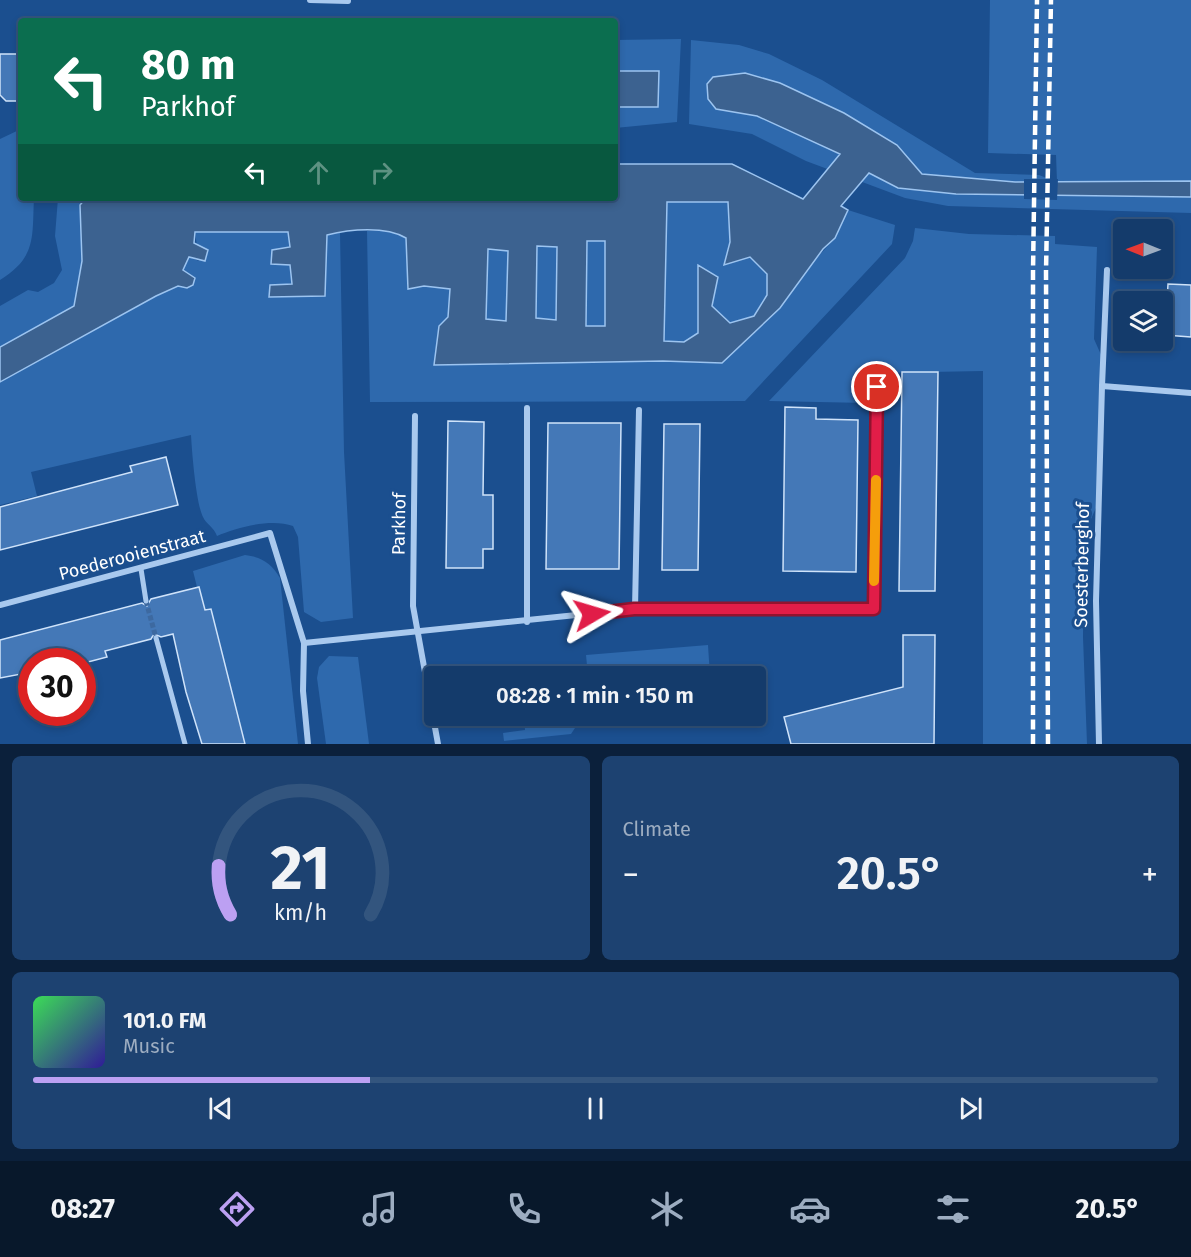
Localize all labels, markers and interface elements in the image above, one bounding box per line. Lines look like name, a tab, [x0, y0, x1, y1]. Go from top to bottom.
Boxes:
text: 80 m	[141, 40, 235, 90]
icon: left	[42, 42, 120, 120]
text: Parkhof	[141, 91, 235, 123]
icon: left	[239, 156, 272, 189]
icon: ahead	[302, 156, 335, 189]
icon: right	[365, 156, 398, 189]
north arrow	[1113, 219, 1173, 279]
map controls	[1113, 219, 1173, 351]
button: layers	[1113, 291, 1173, 351]
pin	[851, 361, 902, 412]
icon: arrive	[860, 370, 893, 403]
street label: Parkhof	[387, 491, 411, 555]
street label: Soesterberghof	[1070, 500, 1094, 628]
street label: Poederooienstraat	[56, 525, 208, 585]
position arrow	[560, 582, 624, 646]
speed limit sign: 30	[18, 648, 96, 726]
text: 08:28 · 1 min · 150 m	[496, 682, 694, 709]
text: Climate	[623, 817, 691, 841]
text: 21	[271, 831, 331, 906]
text: 20.5°	[837, 847, 944, 901]
text: −	[623, 855, 639, 895]
text: +	[1142, 855, 1158, 895]
text: km/h	[274, 900, 327, 926]
text: 101.0 FM	[123, 1007, 206, 1034]
text: Music	[123, 1034, 175, 1058]
icon: previous	[204, 1092, 237, 1125]
icon: pause	[579, 1092, 612, 1125]
icon: next	[954, 1092, 987, 1125]
icon: directions	[216, 1188, 258, 1230]
icon: music	[359, 1188, 401, 1230]
icon: phone	[503, 1188, 545, 1230]
icon: climate	[646, 1188, 688, 1230]
icon: car	[789, 1188, 831, 1230]
icon: filters	[932, 1188, 974, 1230]
text: 08:27	[51, 1193, 115, 1225]
text: 20.5°	[1076, 1193, 1140, 1225]

